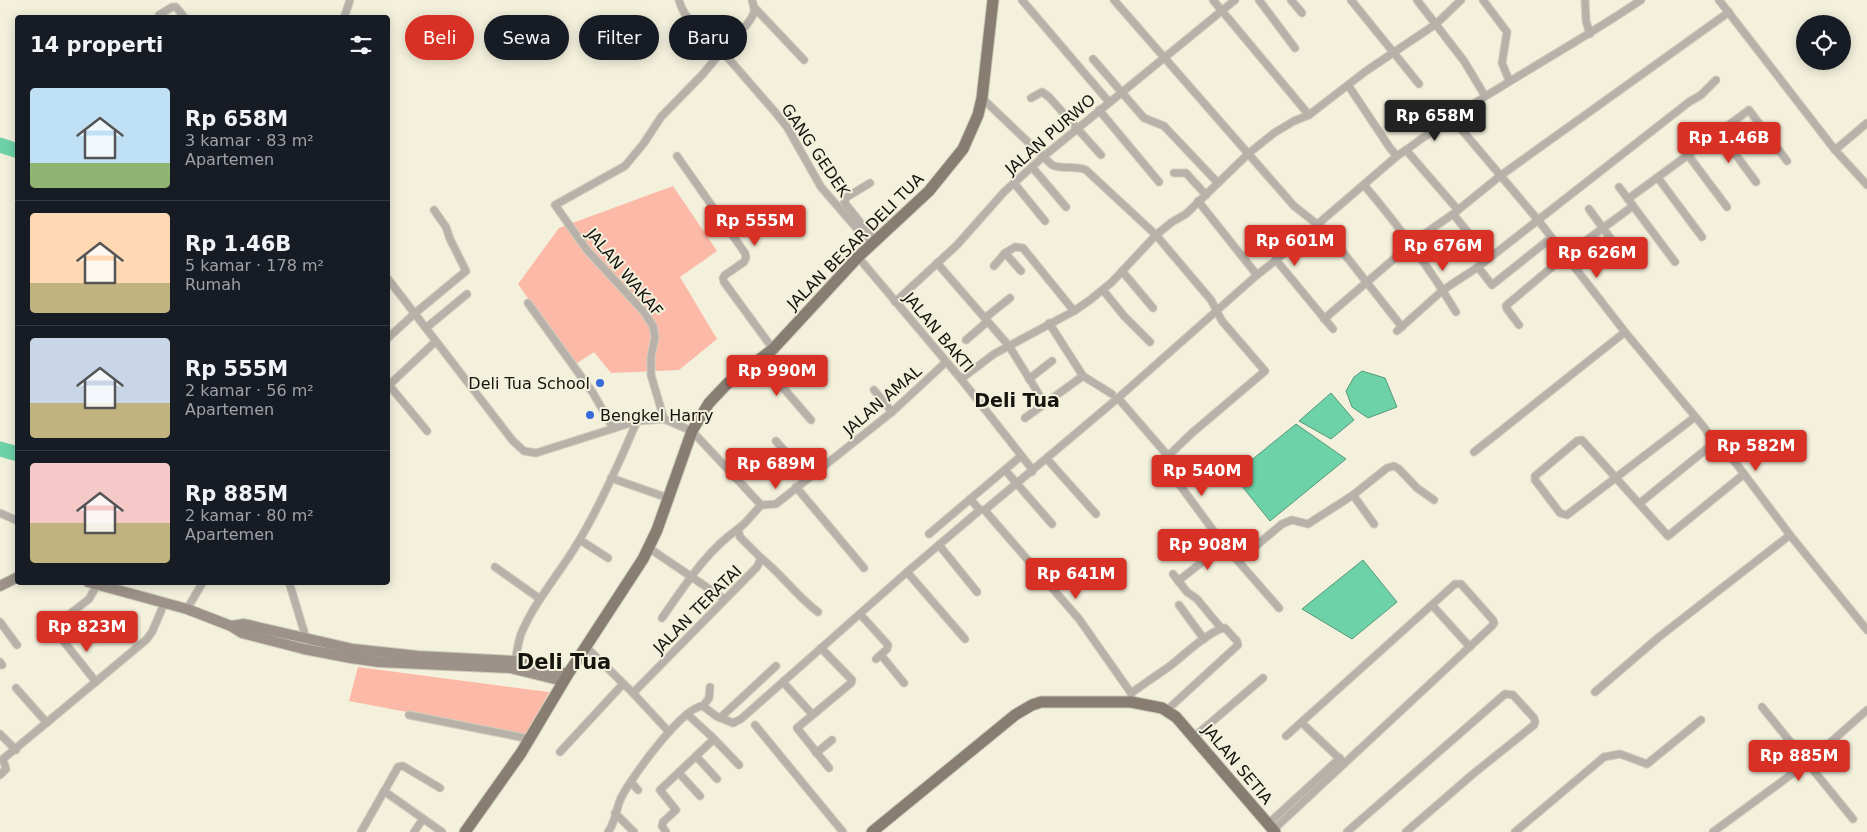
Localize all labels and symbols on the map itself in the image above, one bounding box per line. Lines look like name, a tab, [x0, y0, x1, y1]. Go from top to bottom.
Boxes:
street label: JALAN PURWO	[1001, 90, 1099, 179]
street label: GANG GEDEK	[777, 100, 854, 201]
pin: Rp 658M	[1389, 100, 1481, 142]
pin: Rp 1.46B	[1677, 121, 1781, 164]
street label: JALAN BESAR DELI TUA	[783, 169, 927, 314]
pin: Rp 555M	[709, 204, 801, 247]
street label: JALAN WAKAF	[582, 224, 667, 320]
pin: Rp 601M	[1249, 224, 1341, 267]
pin: Rp 676M	[1397, 230, 1489, 272]
pin: Rp 626M	[1551, 236, 1643, 279]
street label: JALAN BAKTI	[899, 288, 977, 376]
pin: Rp 990M	[731, 354, 823, 397]
street label: JALAN AMAL	[839, 361, 925, 440]
place label: Deli Tua School	[468, 374, 590, 393]
marker: Deli Tua School	[594, 377, 606, 389]
district label: Deli Tua	[974, 389, 1060, 411]
place label: Bengkel Harry	[600, 406, 713, 425]
marker: Bengkel Harry	[584, 409, 596, 421]
pin: Rp 582M	[1710, 430, 1802, 472]
pin: Rp 689M	[730, 448, 822, 490]
pin: Rp 540M	[1156, 454, 1248, 497]
pin: Rp 908M	[1162, 528, 1254, 571]
pin: Rp 641M	[1030, 558, 1122, 600]
street label: JALAN TERATAI	[649, 561, 745, 658]
pin: Rp 823M	[41, 610, 133, 653]
district label: Deli Tua	[517, 650, 611, 674]
street label: JALAN SETIA	[1198, 720, 1277, 808]
pin: Rp 885M	[1753, 740, 1845, 782]

